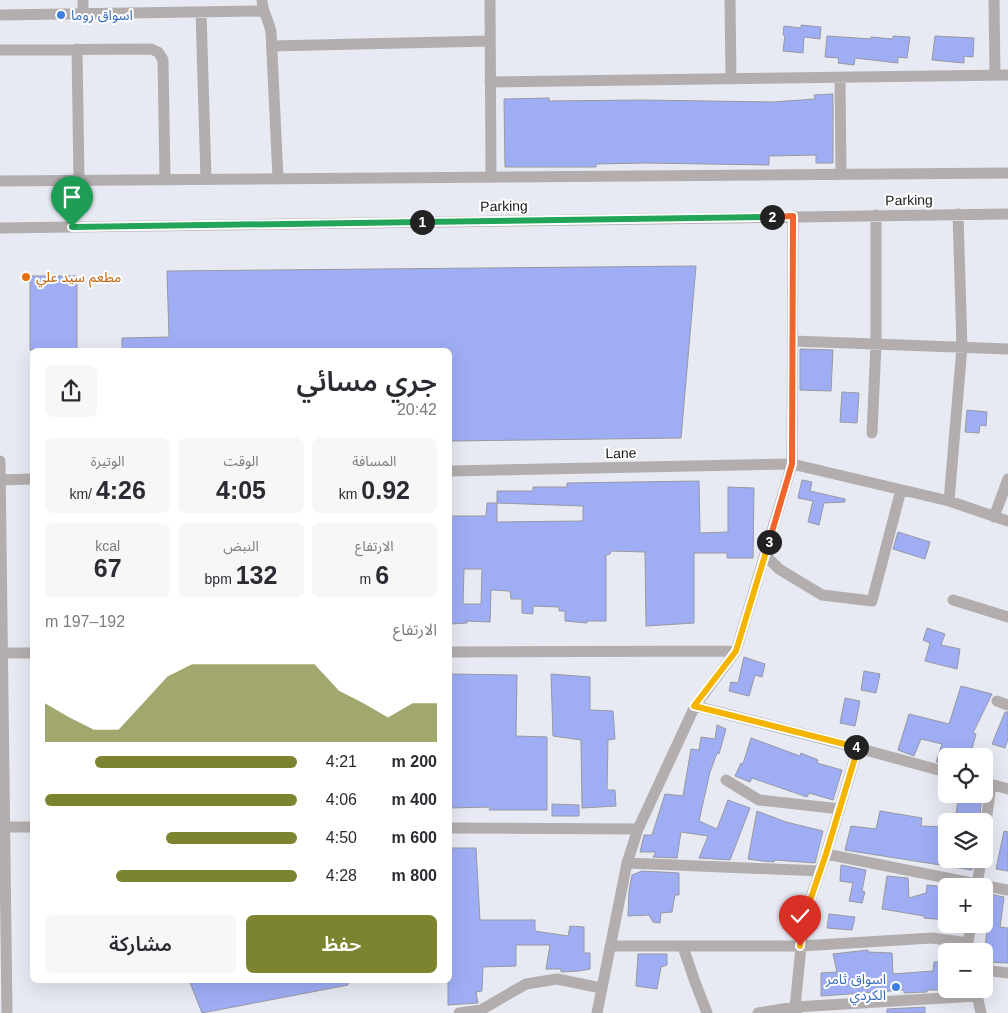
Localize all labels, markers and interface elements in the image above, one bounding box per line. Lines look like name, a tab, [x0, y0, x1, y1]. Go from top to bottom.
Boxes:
place label: اسواق روما	[71, 7, 133, 24]
marker: اسواق روما	[55, 9, 67, 21]
pin	[51, 176, 93, 227]
icon: arrive	[58, 183, 86, 211]
street label: Parking	[885, 192, 933, 208]
street label: Parking	[480, 198, 528, 214]
pin: 2	[760, 204, 784, 230]
text: 2	[769, 209, 776, 225]
pin: 1	[410, 210, 434, 234]
text: 1	[419, 214, 426, 230]
place label: مطعم سيد علي	[36, 269, 121, 288]
marker: مطعم سيد علي	[20, 271, 32, 283]
button: share	[45, 365, 97, 417]
text: جري مسائي	[296, 366, 437, 397]
text: 20:42	[397, 401, 437, 418]
street label: Lane	[605, 445, 637, 461]
text: الوتيرة	[91, 453, 125, 469]
text: الوقت	[223, 453, 259, 469]
text: المسافة	[352, 453, 396, 469]
text: 4:26	[96, 476, 146, 504]
text: 4:05	[216, 476, 266, 504]
text: 0.92	[361, 476, 410, 504]
text: /km	[69, 486, 96, 502]
text: km	[339, 486, 361, 502]
pin: 3	[756, 530, 782, 554]
text: 3	[766, 534, 773, 550]
text: kcal	[95, 538, 120, 554]
text: النبض	[223, 538, 259, 554]
text: الارتفاع	[355, 538, 394, 554]
text: 67	[94, 554, 122, 582]
text: 132	[236, 561, 277, 589]
text: 6	[375, 561, 389, 589]
text: bpm	[205, 571, 236, 587]
text: m	[360, 571, 375, 587]
text: 192–197 m	[45, 613, 125, 630]
text: الارتفاع	[393, 621, 437, 638]
pin: 4	[844, 734, 868, 760]
text: 4	[853, 739, 860, 755]
map controls	[938, 748, 993, 998]
button: locate	[938, 748, 993, 803]
text: 4:21	[326, 753, 357, 770]
text: 200 m	[392, 753, 437, 770]
text: 4:06	[326, 791, 357, 808]
text: 400 m	[392, 791, 437, 808]
button: layers	[938, 813, 993, 868]
text: 4:50	[326, 829, 357, 846]
text: 600 m	[392, 829, 437, 846]
text: 4:28	[326, 867, 357, 884]
text: 800 m	[392, 867, 437, 884]
button: +	[938, 878, 993, 933]
pin	[779, 895, 821, 946]
icon: check	[786, 902, 814, 930]
button: مشاركة	[45, 915, 236, 973]
button: حفظ	[246, 915, 437, 973]
button: −	[938, 943, 993, 998]
place label: اسواق ثامر الكردي	[825, 971, 886, 1006]
marker: اسواق ثامر الكردي	[890, 981, 902, 993]

